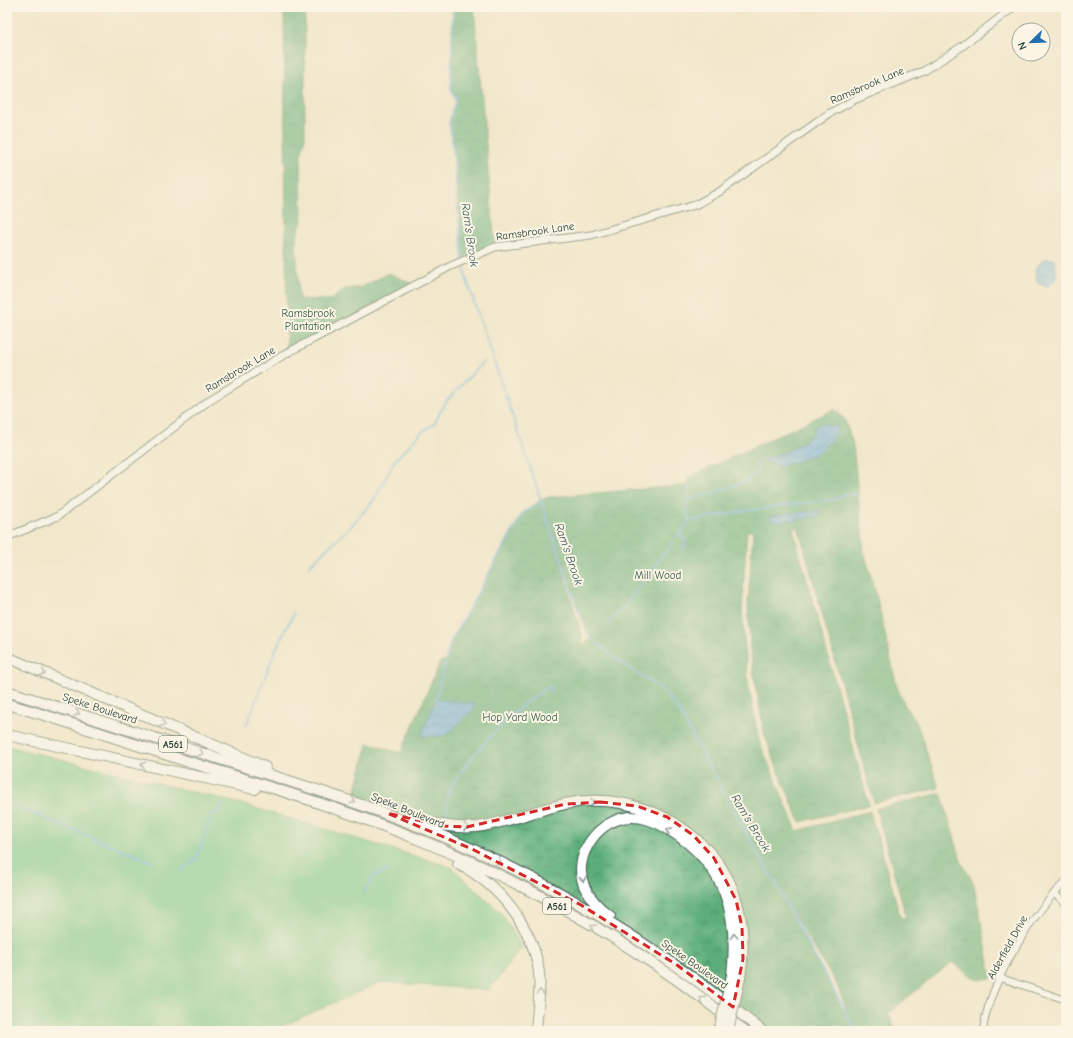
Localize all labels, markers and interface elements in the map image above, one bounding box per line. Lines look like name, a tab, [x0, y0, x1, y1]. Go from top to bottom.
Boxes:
north arrow	[1011, 22, 1051, 62]
text: N	[1015, 40, 1030, 52]
street label: Ramsbrook Lane	[828, 64, 907, 107]
water label: Ram's Brook	[459, 202, 481, 268]
street label: Ramsbrook Lane	[495, 219, 576, 243]
park label: Ramsbrook Plantation	[282, 307, 335, 333]
street label: Ramsbrook Lane	[203, 343, 278, 395]
water label: Ram's Brook	[552, 521, 586, 587]
park label: Mill Wood	[635, 569, 682, 582]
one-way arrow	[39, 668, 46, 676]
street label: Speke Boulevard	[61, 690, 139, 727]
one-way arrow	[73, 708, 80, 717]
park label: Hop Yard Wood	[483, 711, 558, 724]
one-way arrow	[159, 719, 166, 727]
road number: A561	[159, 736, 187, 752]
one-way arrow	[197, 748, 204, 757]
one-way arrow	[140, 762, 146, 770]
street label: Speke Boulevard	[369, 790, 446, 831]
water label: Ram's Brook	[728, 792, 774, 854]
one-way arrow	[350, 797, 357, 805]
one-way arrow	[590, 798, 596, 806]
one-way arrow	[463, 823, 469, 831]
one-way arrow	[666, 827, 674, 834]
one-way arrow	[495, 857, 503, 865]
one-way arrow	[578, 876, 587, 882]
road number: A561	[543, 898, 571, 914]
street label: Alderfield Drive	[984, 913, 1031, 982]
one-way arrow	[590, 924, 597, 932]
one-way arrow	[730, 933, 738, 939]
street label: Speke Boulevard	[659, 937, 730, 992]
one-way arrow	[536, 989, 544, 995]
one-way arrow	[699, 997, 706, 1004]

